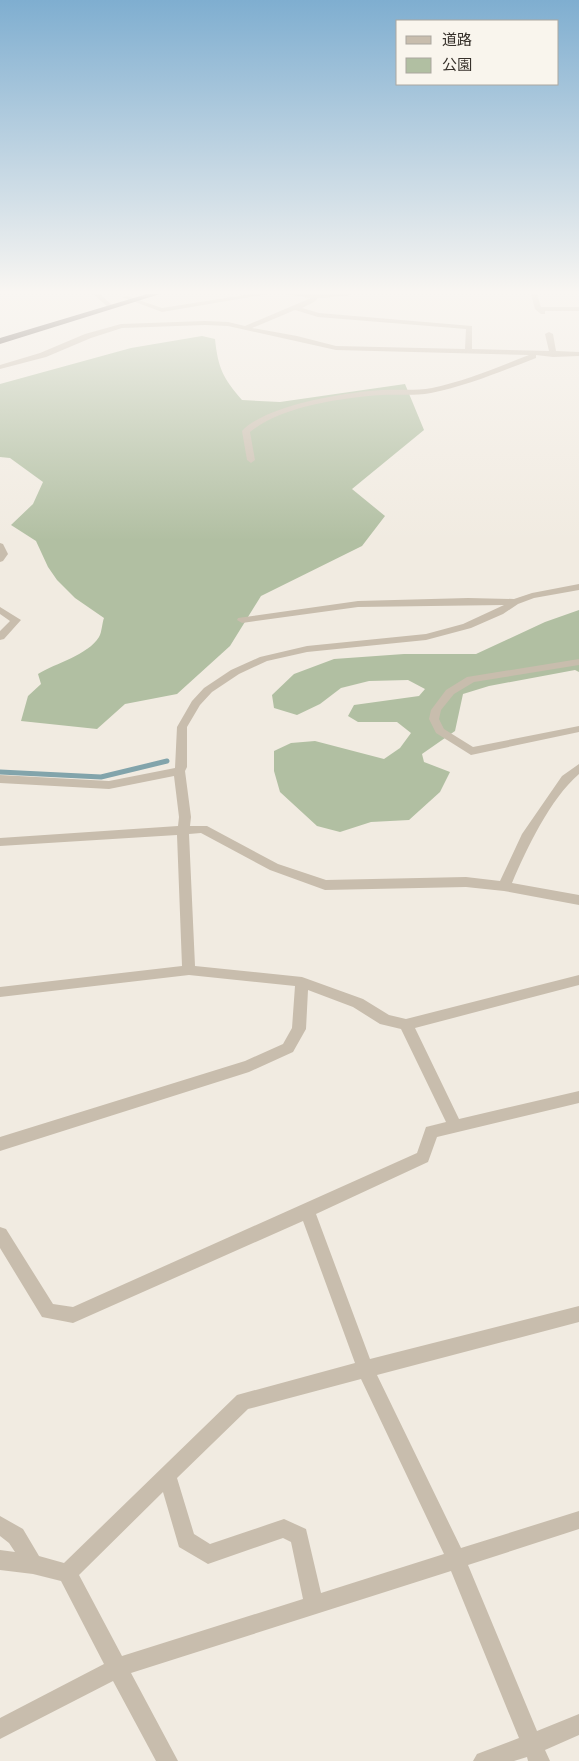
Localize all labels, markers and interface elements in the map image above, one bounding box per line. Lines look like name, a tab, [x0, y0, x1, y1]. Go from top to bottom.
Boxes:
legend	[396, 20, 559, 85]
text: 道路	[442, 31, 472, 49]
text: 公園	[442, 56, 472, 74]

